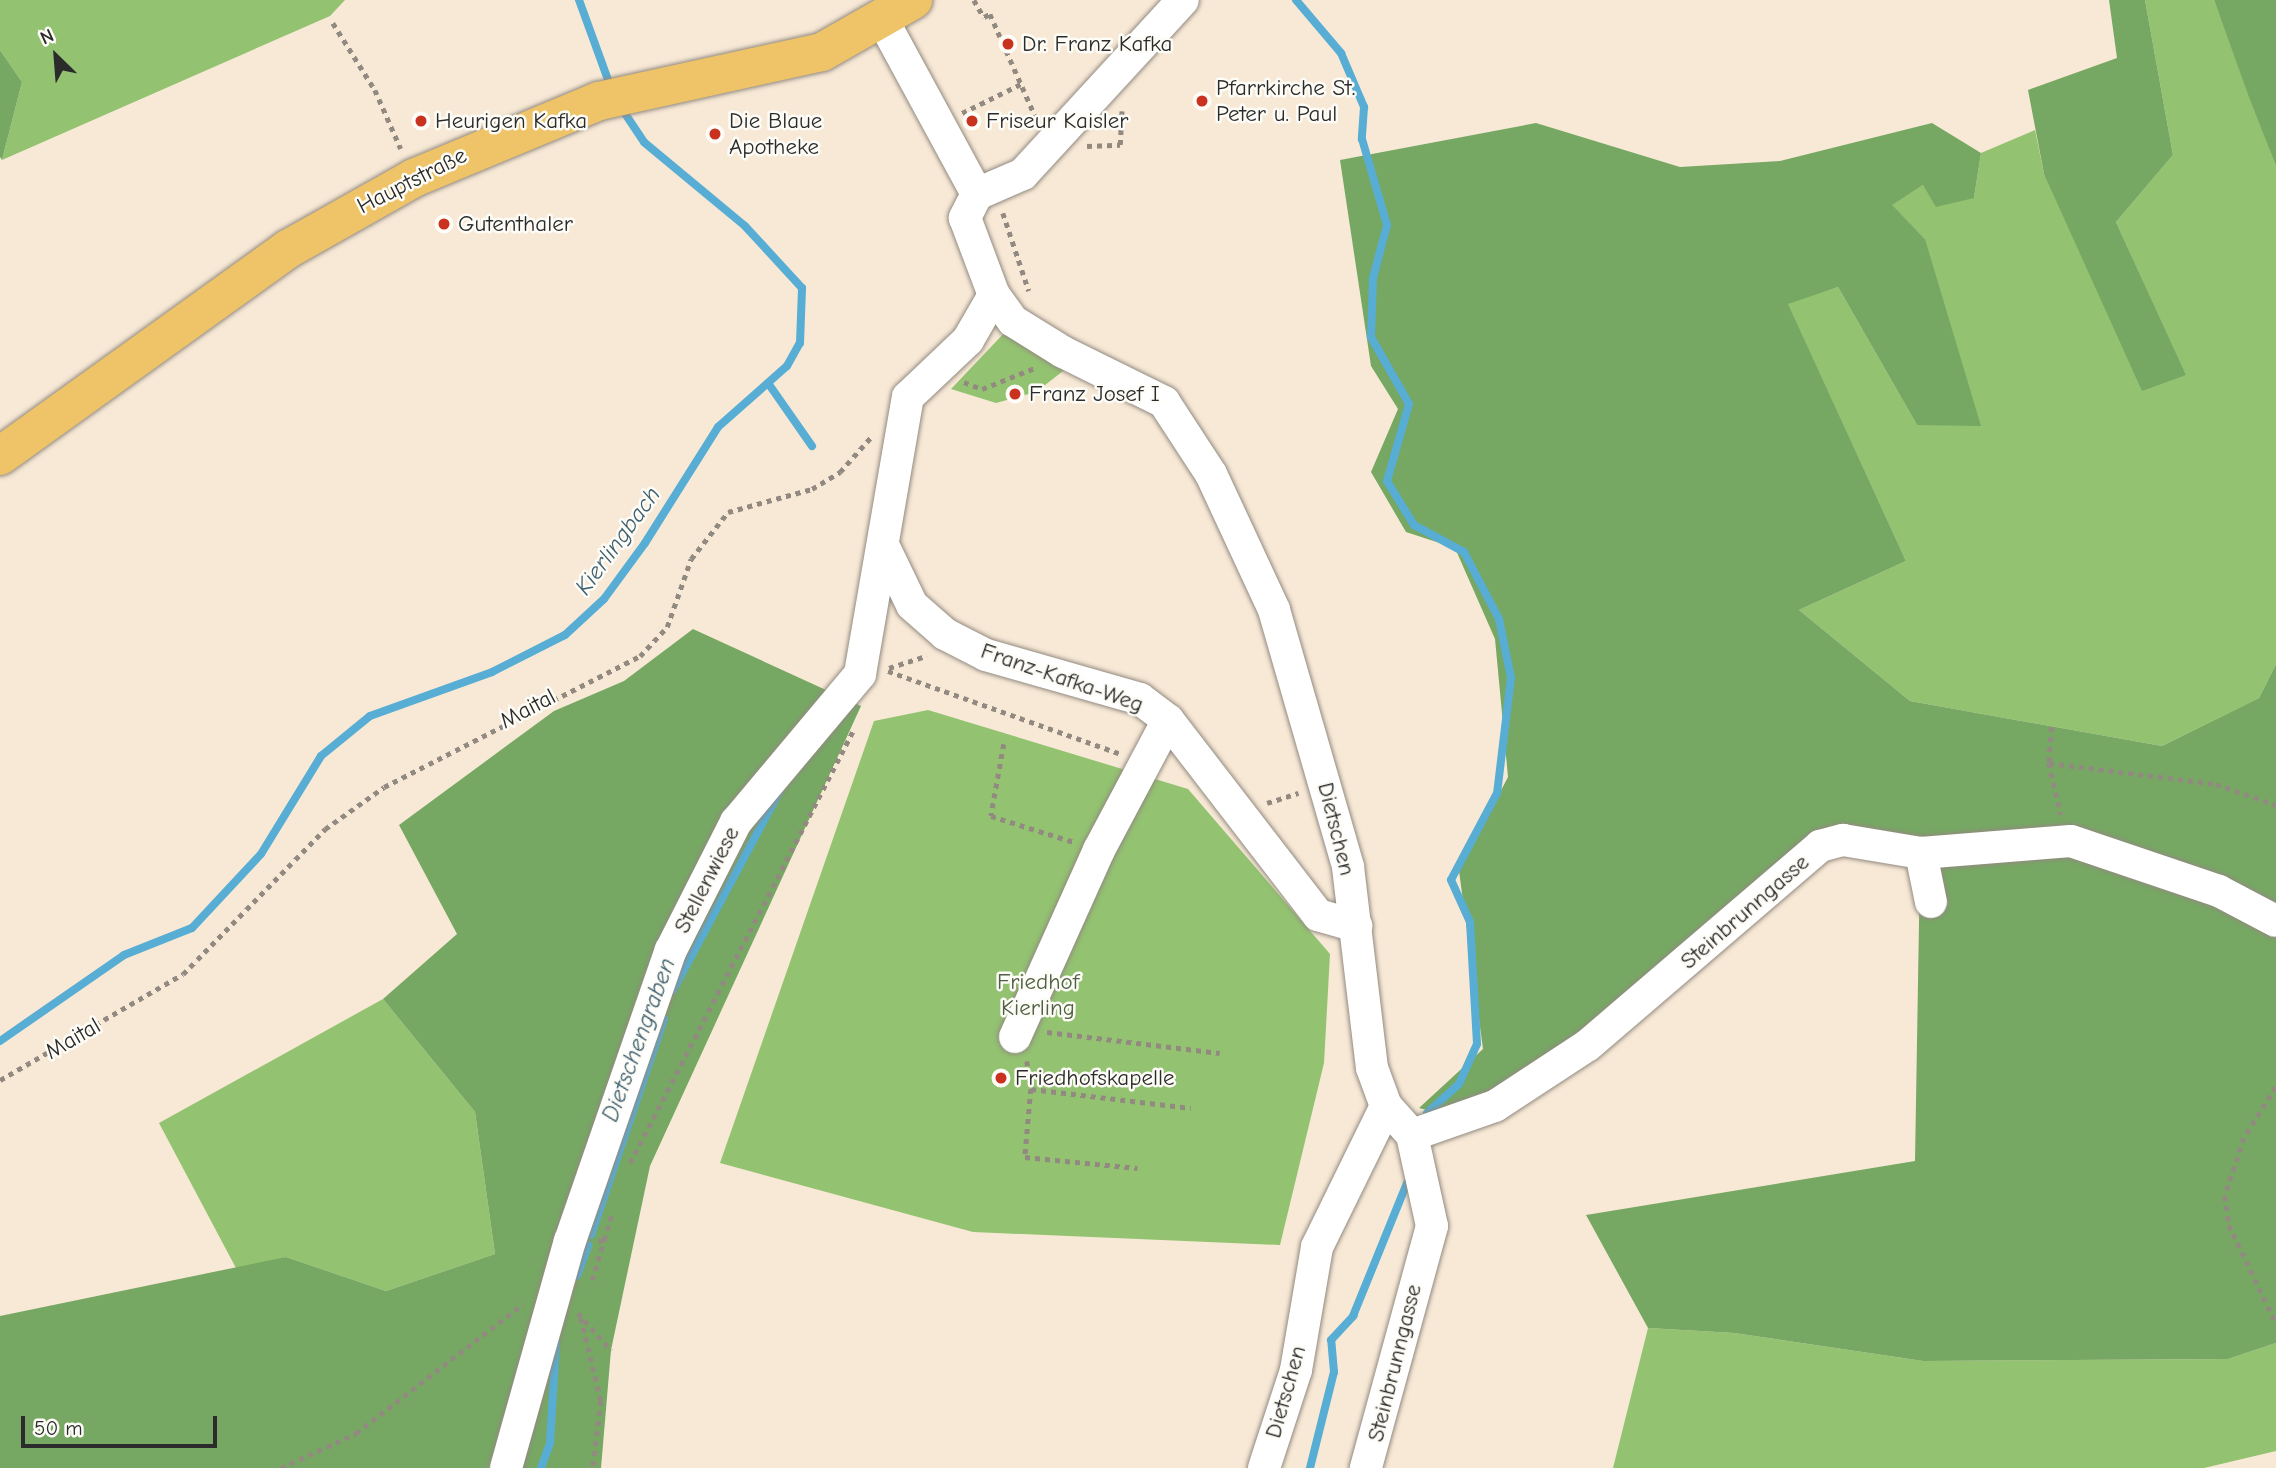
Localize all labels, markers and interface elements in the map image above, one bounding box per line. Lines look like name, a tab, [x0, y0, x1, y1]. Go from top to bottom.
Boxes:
north arrow	[21, 21, 91, 91]
text: N	[37, 24, 57, 50]
place label: Dr. Franz Kafka	[1022, 30, 1172, 58]
marker: Dr. Franz Kafka	[1000, 36, 1016, 52]
place label: Pfarrkirche St. Peter u. Paul	[1216, 74, 1355, 128]
marker: Pfarrkirche St. Peter u. Paul	[1194, 93, 1210, 109]
place label: Heurigen Kafka	[435, 107, 587, 135]
place label: Die Blaue Apotheke	[729, 107, 822, 161]
place label: Friseur Kaisler	[986, 107, 1128, 135]
marker: Heurigen Kafka	[413, 113, 429, 129]
marker: Friseur Kaisler	[964, 113, 980, 129]
marker: Die Blaue Apotheke	[707, 126, 723, 142]
street label: Hauptstraße	[353, 142, 471, 220]
place label: Gutenthaler	[458, 210, 573, 238]
marker: Gutenthaler	[436, 216, 452, 232]
place label: Franz Josef I	[1029, 380, 1160, 408]
marker: Franz Josef I	[1007, 386, 1023, 402]
water label: Kierlingbach	[569, 481, 667, 601]
street label: Franz-Kafka-Weg	[977, 637, 1147, 719]
street label: Maital	[495, 683, 561, 735]
street label: Dietschen	[1311, 780, 1361, 878]
street label: Stellenwiese	[668, 822, 746, 938]
street label: Steinbrunngasse	[1675, 849, 1815, 975]
water label: Dietschengraben	[596, 954, 682, 1126]
park label: Friedhof Kierling	[997, 968, 1079, 1022]
street label: Maital	[40, 1012, 106, 1066]
place label: Friedhofskapelle	[1015, 1064, 1175, 1092]
marker: Friedhofskapelle	[993, 1070, 1009, 1086]
street label: Steinbrunngasse	[1362, 1281, 1428, 1445]
street label: Dietschen	[1260, 1343, 1312, 1441]
scale bar	[24, 1402, 220, 1446]
text: 50 m	[34, 1416, 83, 1440]

